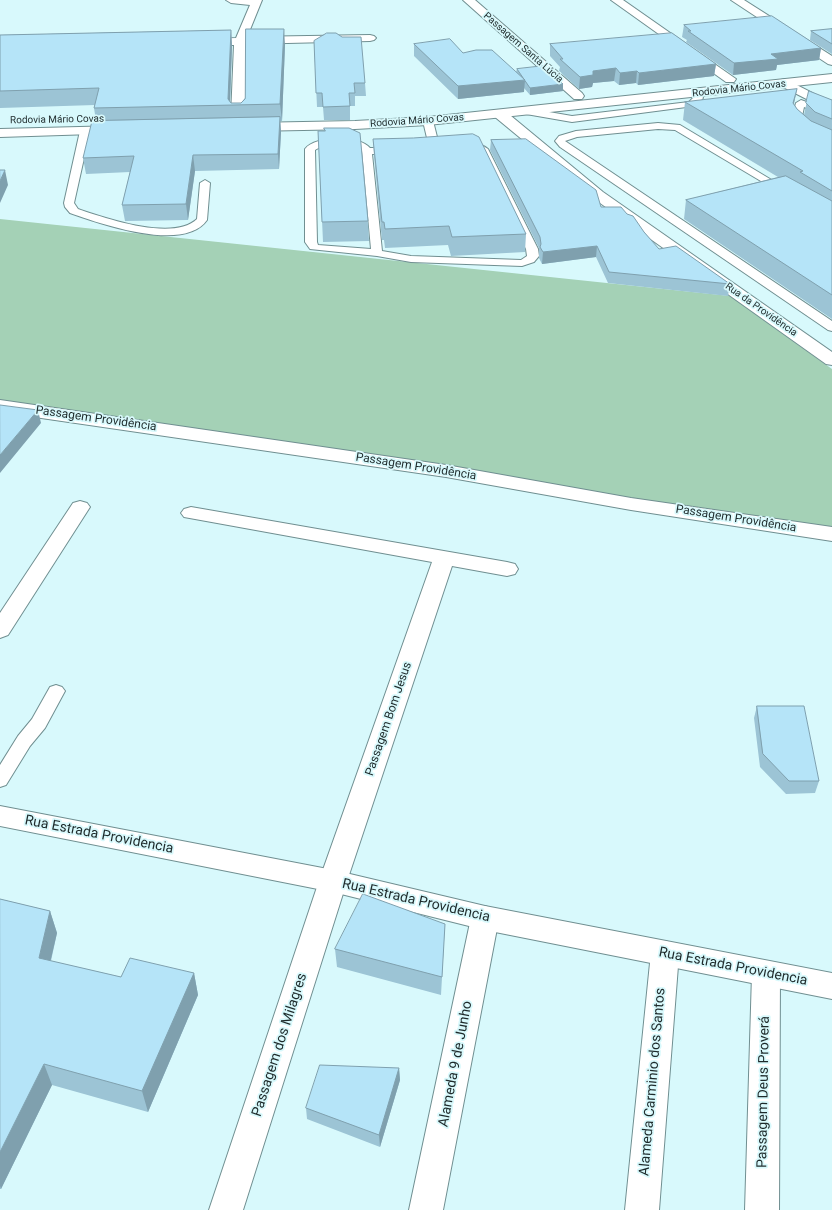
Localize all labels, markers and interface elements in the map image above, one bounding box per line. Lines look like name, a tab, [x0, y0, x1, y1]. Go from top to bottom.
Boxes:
street label: Passagem Santa Lúcia	[481, 10, 565, 86]
street label: Rodovia Mário Covas	[692, 78, 786, 100]
street label: Rodovia Mário Covas	[370, 112, 464, 130]
street label: Rodovia Mário Covas	[10, 113, 104, 127]
street label: Rua da Providência	[723, 281, 799, 339]
street label: Passagem Providência	[35, 403, 157, 435]
street label: Passagem Providência	[355, 450, 477, 484]
street label: Passagem Providência	[675, 502, 797, 536]
street label: Passagem Bom Jesus	[363, 660, 415, 778]
street label: Rua Estrada Providencia	[23, 812, 175, 858]
street label: Rua Estrada Providencia	[340, 876, 492, 926]
street label: Rua Estrada Providencia	[657, 944, 809, 990]
street label: Passagem dos Milagres	[249, 971, 311, 1119]
street label: Alameda Carminio dos Santos	[636, 987, 670, 1177]
street label: Alameda 9 de Junho	[436, 1000, 476, 1128]
street label: Passagem Deus Proverá	[754, 1016, 774, 1168]

